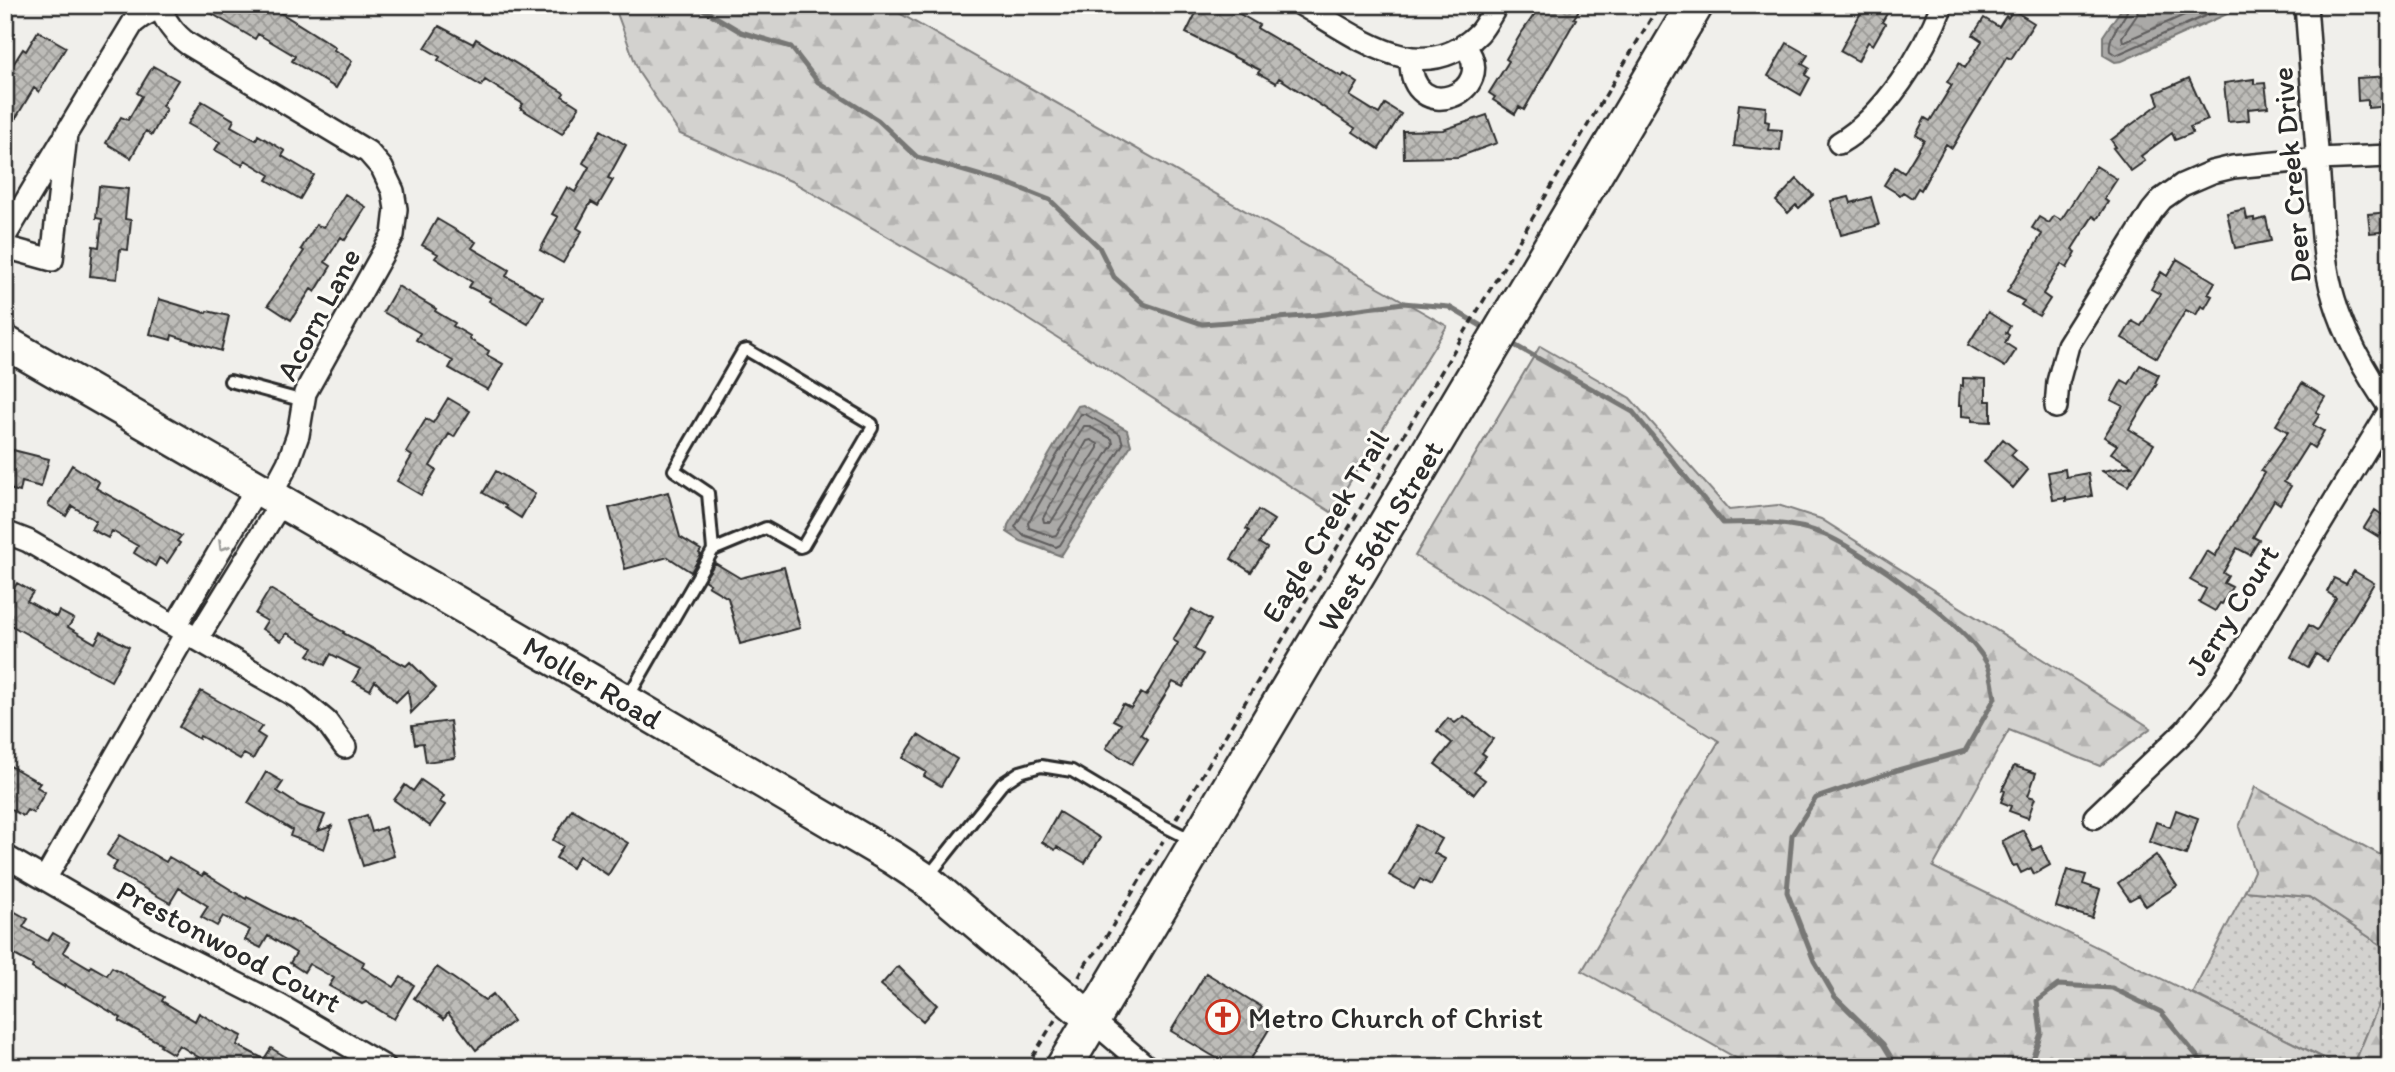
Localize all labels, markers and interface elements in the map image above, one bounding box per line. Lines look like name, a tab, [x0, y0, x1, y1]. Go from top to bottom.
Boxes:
street label: Deer Creek Drive	[2263, 66, 2319, 284]
street label: Acorn Lane	[268, 241, 368, 387]
street label: Eagle Creek Trail	[1253, 422, 1397, 629]
street label: West 56th Street	[1309, 433, 1451, 638]
street label: Jerry Court	[2177, 538, 2287, 682]
one-way arrow	[218, 539, 231, 552]
street label: Moller Road	[517, 627, 669, 737]
street label: Prestonwood Court	[111, 871, 347, 1021]
church icon: Metro Church of Christ	[1204, 998, 1242, 1036]
place label: Metro Church of Christ	[1248, 999, 1543, 1036]

